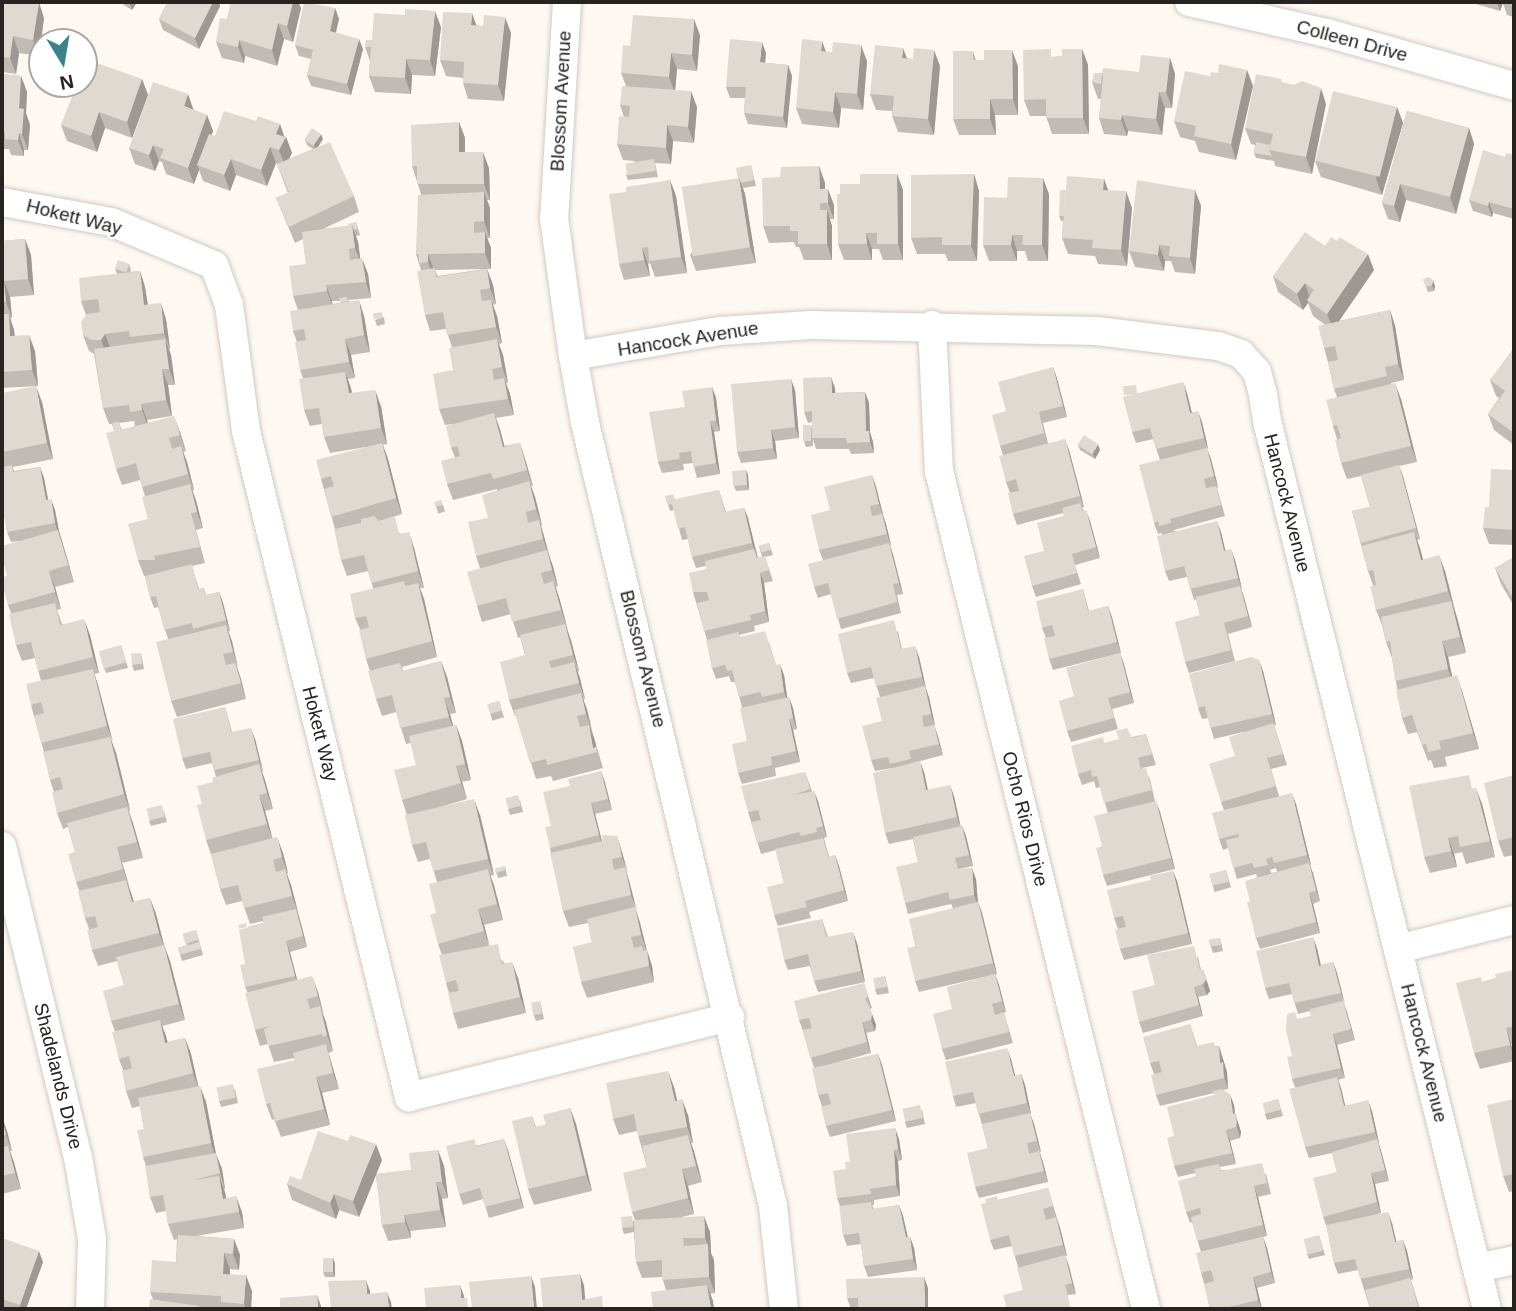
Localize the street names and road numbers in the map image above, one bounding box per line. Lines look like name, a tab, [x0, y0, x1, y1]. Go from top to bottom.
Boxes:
street label: Colleen Drive	[1294, 15, 1410, 67]
street label: Blossom Avenue	[546, 29, 576, 173]
street label: Hokett Way	[24, 194, 124, 240]
street label: Hancock Avenue	[615, 317, 761, 361]
street label: Hancock Avenue	[1259, 431, 1315, 575]
street label: Blossom Avenue	[615, 587, 671, 731]
street label: Hokett Way	[297, 684, 343, 784]
street label: Ocho Rios Drive	[997, 749, 1053, 889]
street label: Hancock Avenue	[1396, 981, 1452, 1125]
street label: Shadelands Drive	[29, 1000, 87, 1152]

